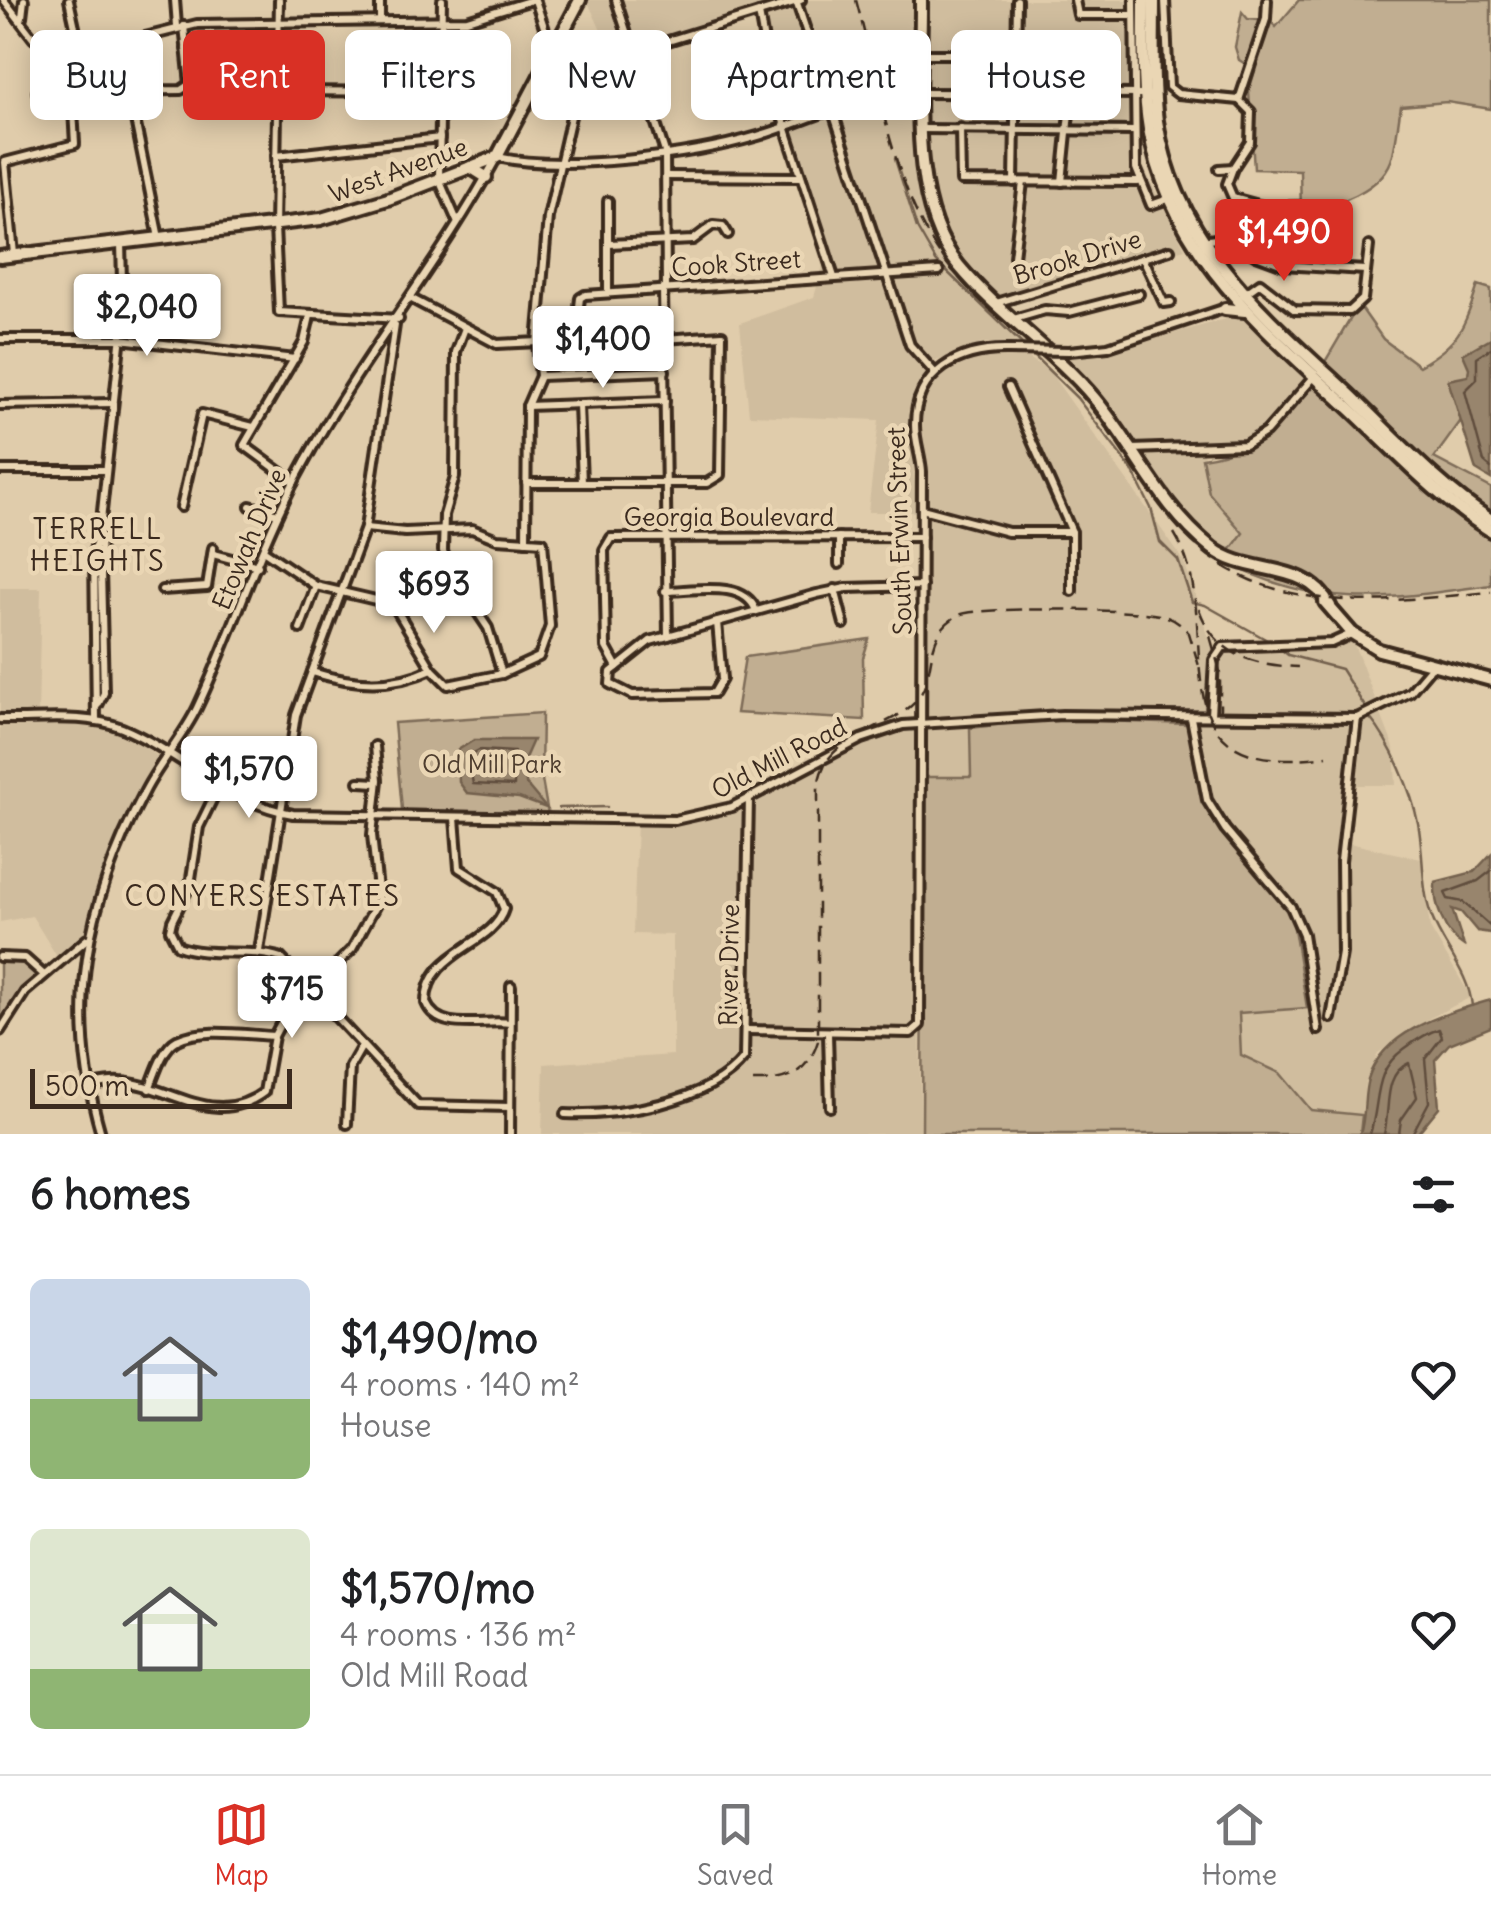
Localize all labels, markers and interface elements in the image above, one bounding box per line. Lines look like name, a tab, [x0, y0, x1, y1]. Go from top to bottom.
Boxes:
chip: Buy	[30, 30, 163, 120]
chip: Rent	[183, 30, 325, 120]
chip: Filters	[345, 30, 511, 120]
chip: New	[531, 30, 671, 120]
chip: Apartment	[691, 30, 931, 120]
chip: House	[951, 30, 1121, 120]
street label: West Avenue	[324, 130, 472, 210]
pin: $1,490	[1203, 199, 1365, 284]
text: $1,490	[1237, 211, 1331, 252]
street label: Brook Drive	[1009, 222, 1145, 292]
street label: Cook Street	[670, 243, 802, 283]
pin: $2,040	[66, 274, 228, 359]
text: $2,040	[96, 286, 198, 327]
pin: $1,400	[522, 306, 684, 391]
text: $1,400	[555, 318, 651, 359]
street label: South Erwin Street	[879, 426, 919, 636]
street label: Etowah Drive	[205, 464, 293, 614]
street label: Georgia Boulevard	[624, 501, 834, 533]
district label: TERRELL HEIGHTS	[30, 511, 166, 579]
pin: $693	[375, 551, 493, 636]
text: $693	[398, 563, 470, 604]
street label: Old Mill Road	[706, 710, 852, 806]
pin: $1,570	[168, 736, 330, 821]
text: $1,570	[203, 748, 295, 789]
park label: Old Mill Park	[422, 748, 562, 780]
district label: CONYERS ESTATES	[125, 878, 401, 914]
street label: River Drive	[712, 904, 746, 1026]
pin: $715	[233, 956, 351, 1041]
text: $715	[260, 968, 324, 1009]
scale bar	[30, 1064, 292, 1108]
text: 500 m	[45, 1068, 129, 1104]
icon: filters	[1406, 1167, 1461, 1222]
text: 6 homes	[30, 1168, 191, 1220]
text: $1,490/mo	[340, 1312, 538, 1364]
icon: home	[110, 1319, 230, 1439]
icon: heart	[1406, 1352, 1461, 1407]
text: 4 rooms · 140 m²	[340, 1364, 580, 1405]
text: House	[340, 1405, 431, 1446]
text: $1,570/mo	[340, 1562, 535, 1614]
icon: home	[110, 1569, 230, 1689]
icon: heart	[1406, 1602, 1461, 1657]
text: 4 rooms · 136 m²	[340, 1614, 577, 1655]
text: Old Mill Road	[340, 1655, 528, 1696]
tab: Map	[214, 1797, 269, 1893]
tab: Saved	[697, 1797, 774, 1893]
tab: Home	[1202, 1797, 1277, 1893]

